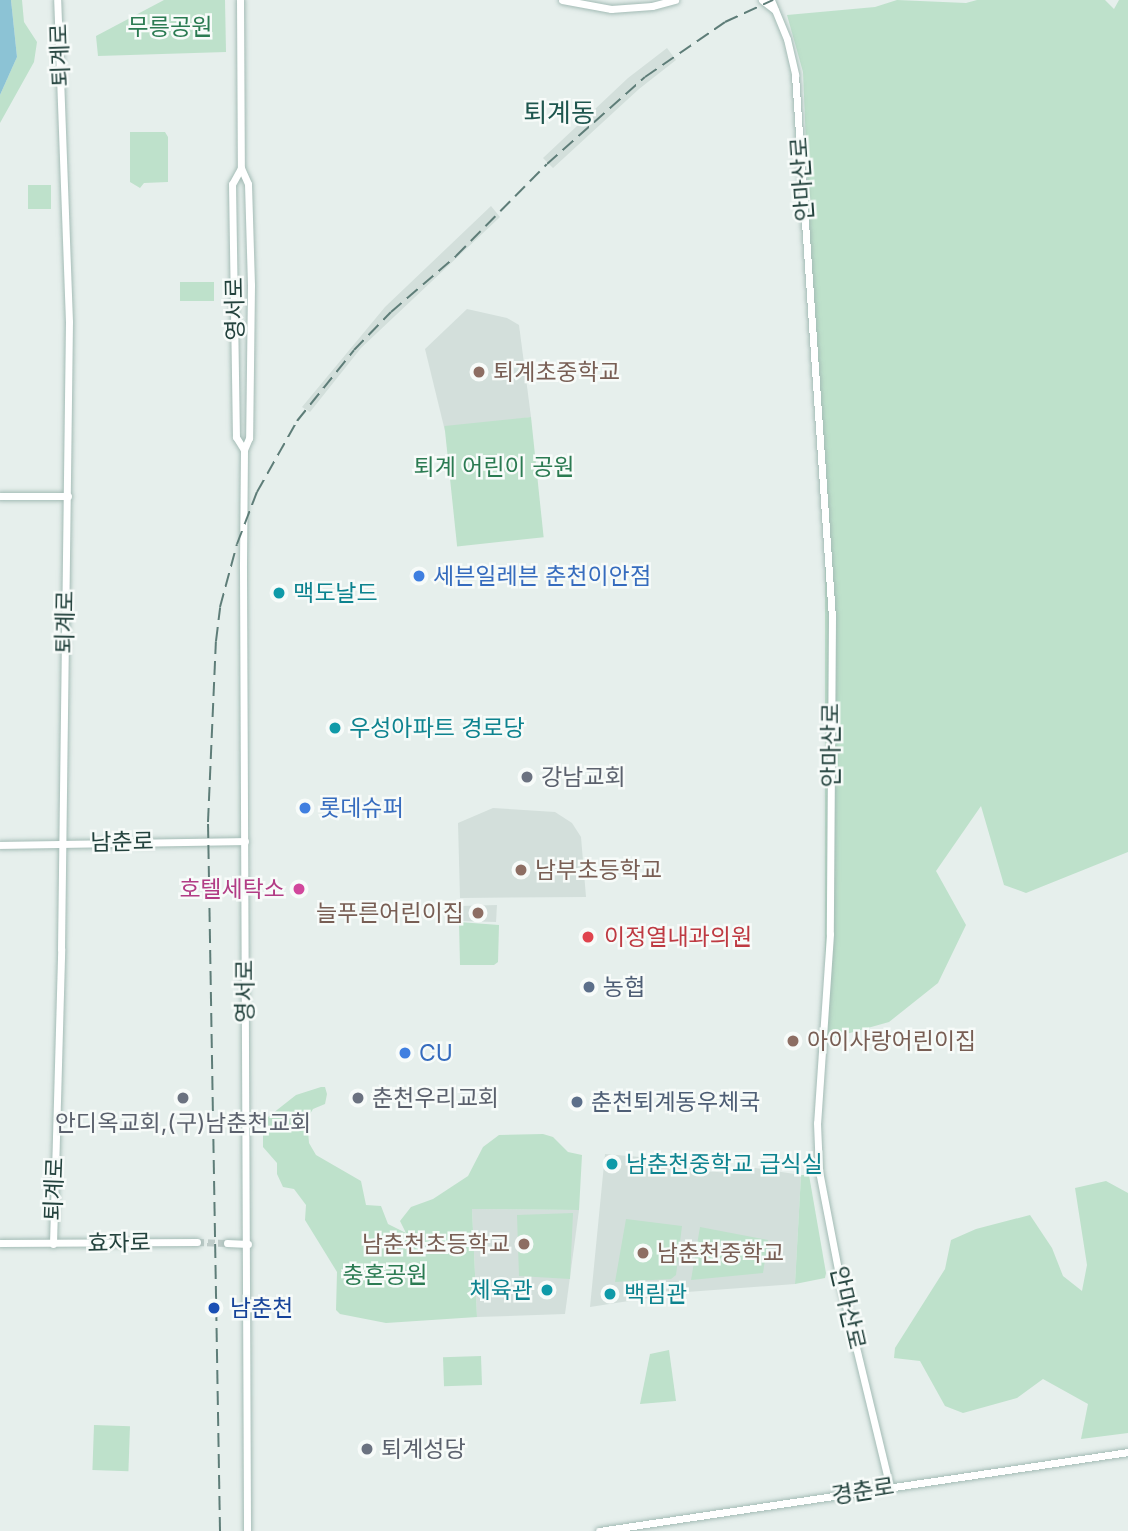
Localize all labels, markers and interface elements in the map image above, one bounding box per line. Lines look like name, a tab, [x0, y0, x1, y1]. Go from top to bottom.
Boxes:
park label: 무릉공원	[128, 13, 212, 41]
street label: 퇴계로	[45, 23, 75, 87]
district label: 퇴계동	[523, 97, 595, 129]
street label: 안마산로	[785, 136, 819, 222]
street label: 영서로	[221, 277, 249, 341]
place label: 퇴계초중학교	[493, 358, 620, 386]
marker: 퇴계초중학교	[471, 364, 487, 380]
park label: 퇴계 어린이 공원	[413, 453, 575, 481]
place label: 세븐일레븐 춘천이안점	[433, 562, 651, 590]
marker: 세븐일레븐 춘천이안점	[411, 568, 427, 584]
place label: 맥도날드	[293, 579, 378, 607]
marker: 맥도날드	[271, 585, 287, 601]
street label: 퇴계로	[51, 590, 79, 654]
street label: 안마산로	[817, 703, 845, 787]
place label: 우성아파트 경로당	[349, 714, 525, 742]
marker: 우성아파트 경로당	[327, 720, 343, 736]
place label: 강남교회	[541, 763, 626, 791]
marker: 강남교회	[519, 769, 535, 785]
place label: 롯데슈퍼	[319, 794, 404, 822]
marker: 롯데슈퍼	[297, 800, 313, 816]
street label: 남춘로	[90, 828, 154, 856]
place label: 남부초등학교	[535, 856, 662, 884]
marker: 남부초등학교	[513, 862, 529, 878]
place label: 호텔세탁소	[179, 875, 285, 903]
marker: 호텔세탁소	[291, 881, 307, 897]
place label: 늘푸른어린이집	[316, 899, 464, 927]
marker: 늘푸른어린이집	[470, 905, 486, 921]
place label: 이정열내과의원	[604, 923, 752, 951]
marker: 이정열내과의원	[578, 927, 598, 947]
street label: 영서로	[231, 959, 259, 1023]
place label: 농협	[603, 973, 645, 1001]
marker: 농협	[581, 979, 597, 995]
place label: 아이사랑어린이집	[807, 1027, 976, 1055]
marker: 아이사랑어린이집	[785, 1033, 801, 1049]
place label: CU	[419, 1039, 453, 1067]
marker: CU	[397, 1045, 413, 1061]
place label: 춘천우리교회	[372, 1084, 499, 1112]
place label: 춘천퇴계동우체국	[591, 1088, 760, 1116]
marker: 안디옥교회,(구)남춘천교회	[175, 1090, 191, 1106]
marker: 춘천우리교회	[350, 1090, 366, 1106]
marker: 춘천퇴계동우체국	[569, 1094, 585, 1110]
place label: 안디옥교회,(구)남춘천교회	[55, 1109, 311, 1137]
place label: 남춘천중학교 급식실	[626, 1150, 823, 1178]
marker: 남춘천중학교 급식실	[604, 1156, 620, 1172]
street label: 퇴계로	[39, 1157, 69, 1221]
street label: 효자로	[87, 1229, 151, 1257]
place label: 남춘천초등학교	[362, 1230, 510, 1258]
marker: 남춘천초등학교	[516, 1236, 532, 1252]
place label: 남춘천중학교	[657, 1239, 784, 1267]
marker: 남춘천중학교	[635, 1245, 651, 1261]
park label: 충혼공원	[343, 1261, 427, 1289]
street label: 안마산로	[825, 1264, 871, 1352]
place label: 체육관	[470, 1276, 533, 1304]
place label: 백림관	[624, 1280, 687, 1308]
marker: 체육관	[539, 1282, 555, 1298]
marker: 백림관	[602, 1286, 618, 1302]
place label: 남춘천	[230, 1294, 293, 1322]
marker: 남춘천	[204, 1298, 224, 1318]
place label: 퇴계성당	[381, 1435, 466, 1463]
marker: 퇴계성당	[359, 1441, 375, 1457]
street label: 경춘로	[829, 1472, 897, 1510]

